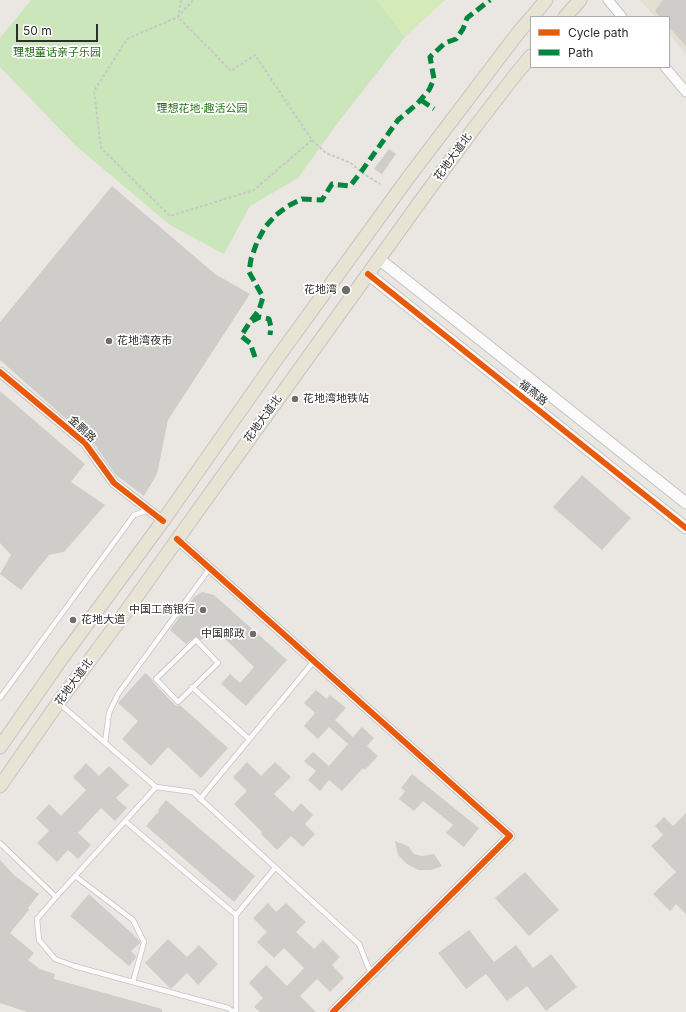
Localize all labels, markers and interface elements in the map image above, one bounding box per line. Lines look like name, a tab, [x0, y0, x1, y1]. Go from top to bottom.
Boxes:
scale bar	[18, 16, 100, 42]
legend	[530, 16, 670, 68]
text: 50 m	[23, 23, 52, 38]
text: Cycle path	[568, 25, 629, 40]
text: Path	[568, 45, 593, 60]
park label: 理想童话亲子乐园	[13, 46, 101, 60]
park label: 理想花地·趣活公园	[156, 102, 248, 116]
street label: 花地大道北	[431, 131, 475, 183]
place label: 花地湾	[304, 283, 337, 297]
marker: 花地湾	[340, 284, 352, 296]
place label: 花地湾夜市	[117, 334, 172, 348]
marker: 花地湾夜市	[104, 336, 114, 346]
street label: 福燕路	[516, 377, 550, 409]
place label: 花地湾地铁站	[303, 392, 369, 406]
street label: 花地大道北	[241, 393, 285, 445]
marker: 花地湾地铁站	[290, 394, 300, 404]
street label: 金鹏路	[65, 413, 99, 445]
place label: 中国工商银行	[129, 603, 195, 617]
marker: 中国工商银行	[198, 605, 208, 615]
place label: 花地大道	[81, 613, 125, 627]
marker: 花地大道	[68, 615, 78, 625]
place label: 中国邮政	[201, 627, 245, 641]
marker: 中国邮政	[248, 629, 258, 639]
street label: 花地大道北	[52, 656, 96, 708]

